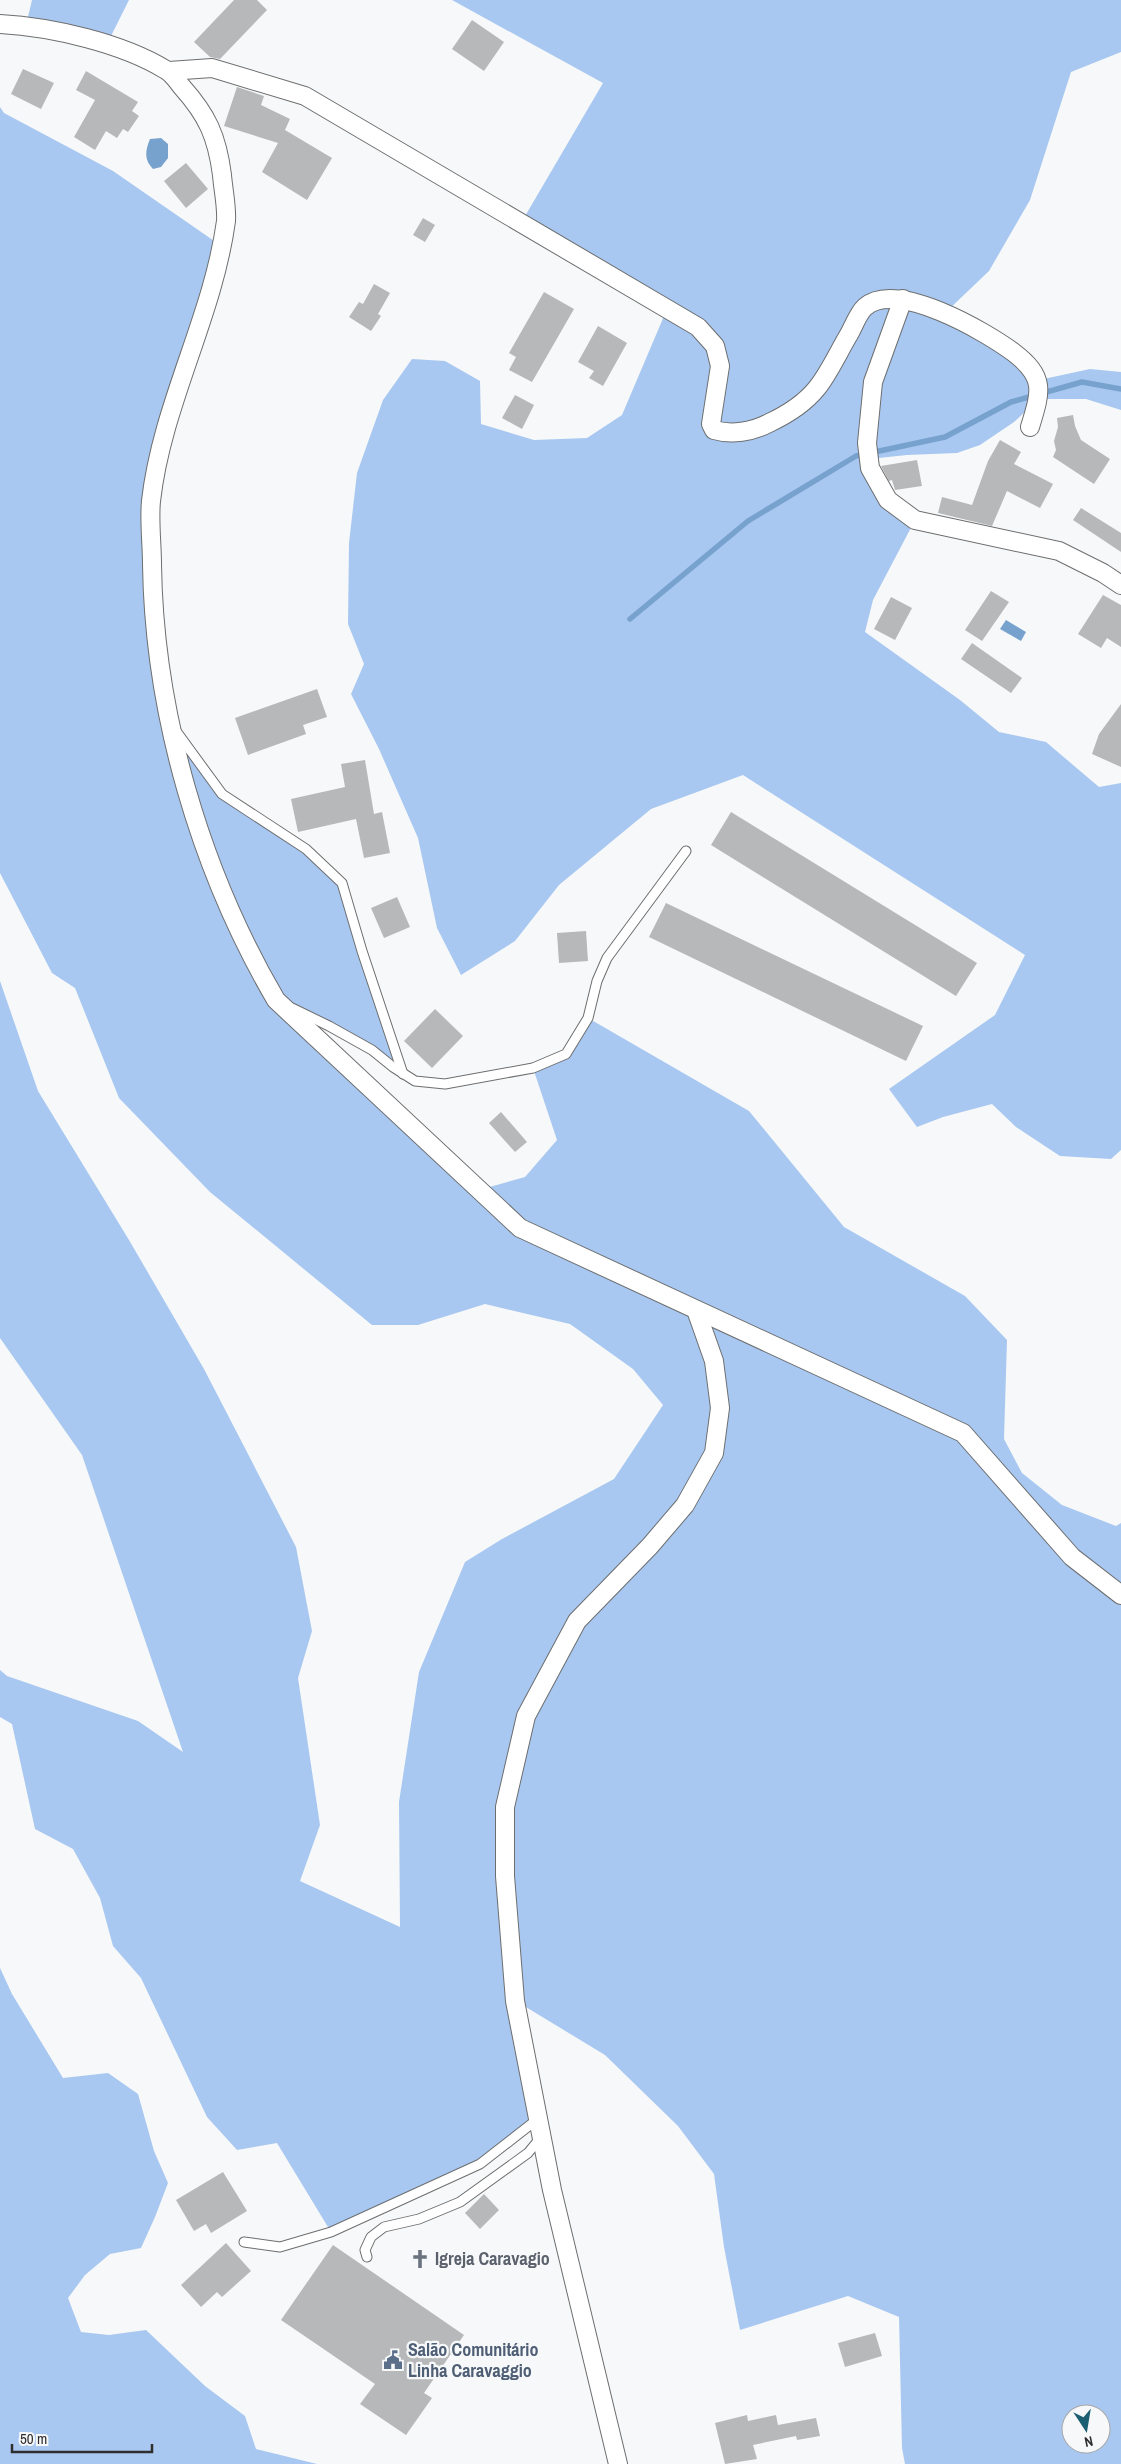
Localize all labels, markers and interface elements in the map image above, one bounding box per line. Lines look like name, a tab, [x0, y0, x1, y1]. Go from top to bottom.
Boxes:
place label: Igreja Caravagio	[435, 2246, 550, 2271]
church icon: Igreja Caravagio	[409, 2248, 431, 2270]
place label: Salão Comunitário Linha Caravaggio	[408, 2337, 538, 2383]
public building icon: Salão Comunitário Linha Caravaggio	[382, 2349, 404, 2371]
north arrow	[1061, 2404, 1111, 2454]
scale bar	[12, 2422, 152, 2454]
text: 50 m	[20, 2428, 47, 2449]
text: N	[1083, 2432, 1095, 2451]

